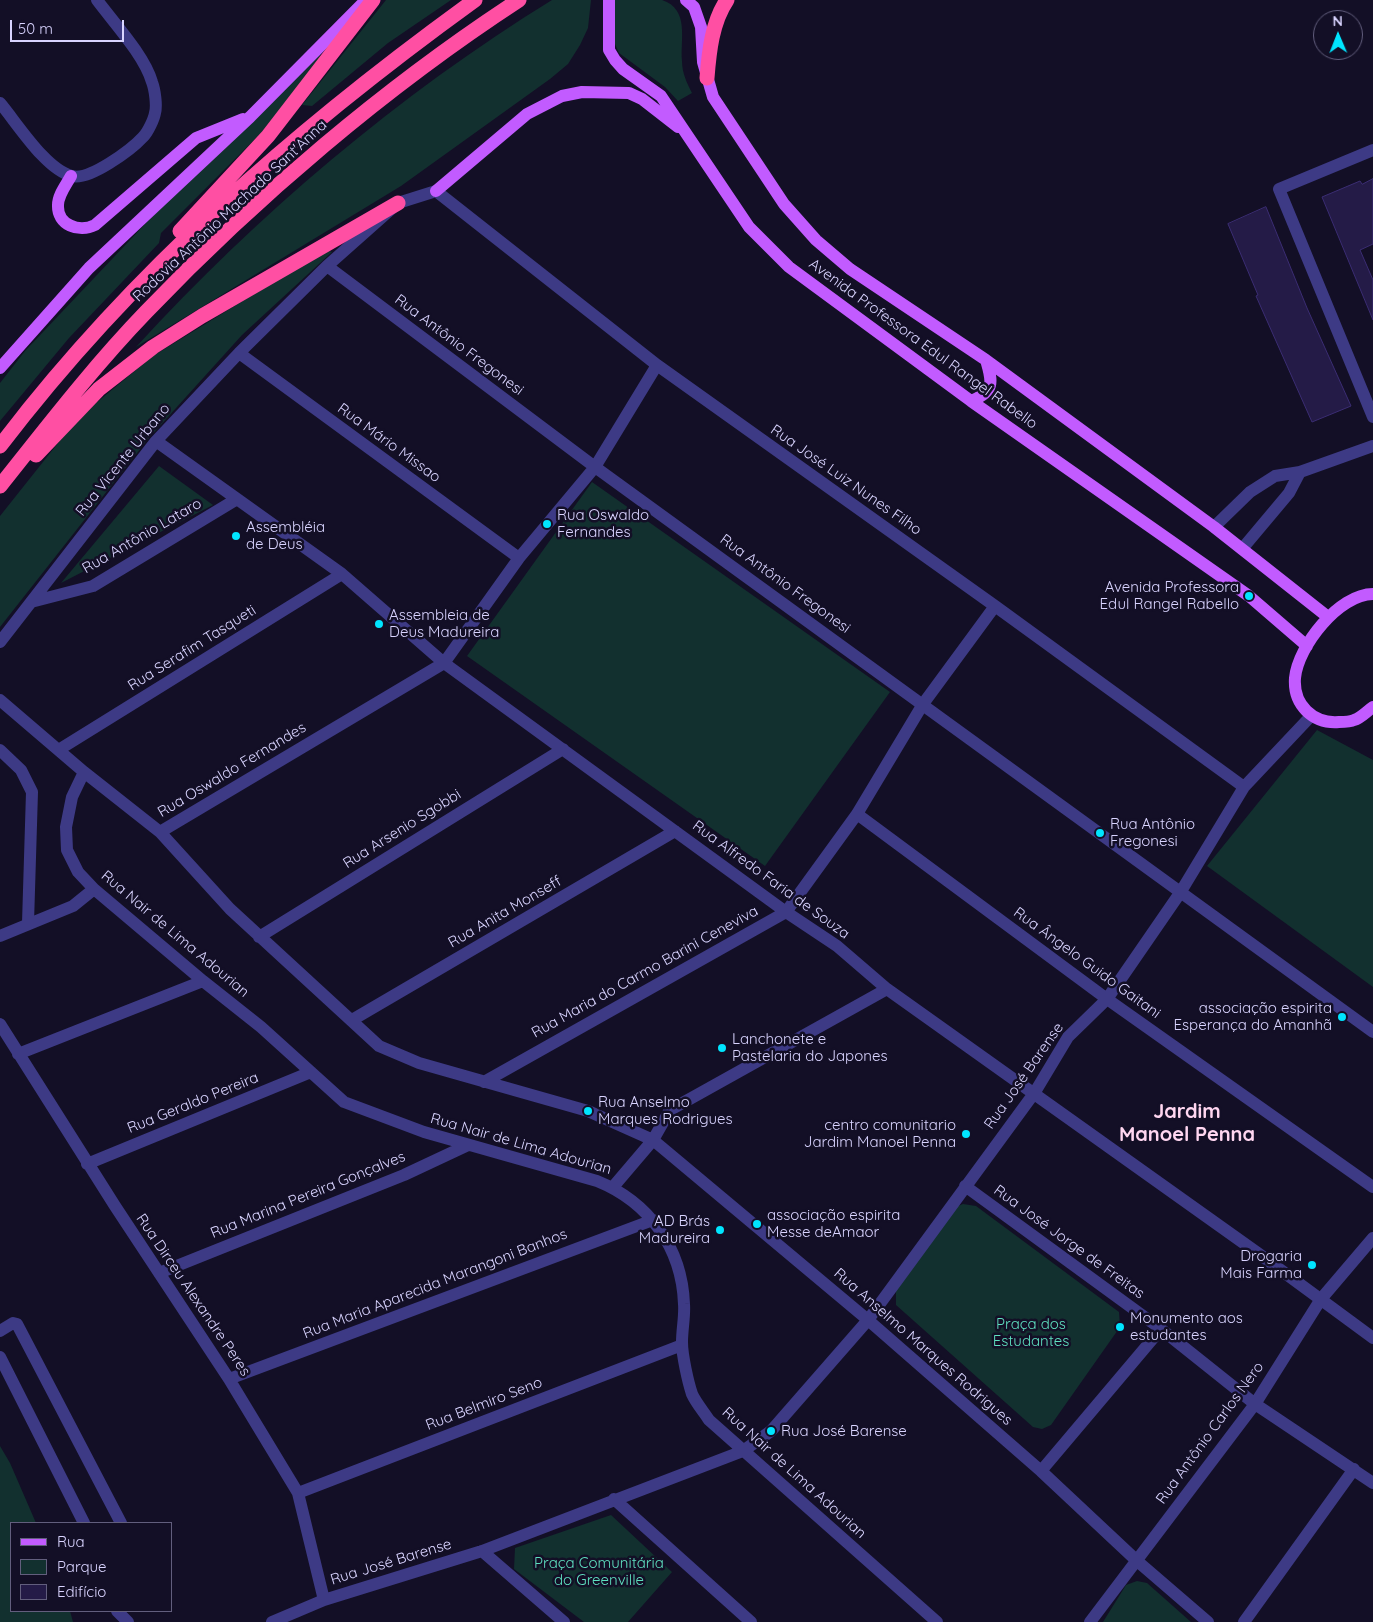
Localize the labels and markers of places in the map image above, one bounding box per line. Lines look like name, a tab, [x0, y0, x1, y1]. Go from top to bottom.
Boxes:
place label: Rua Oswaldo Fernandes	[557, 506, 649, 541]
place label: Assembléia de Deus	[246, 518, 325, 553]
marker: Rua Oswaldo Fernandes	[541, 518, 553, 530]
marker: Assembléia de Deus	[230, 530, 242, 542]
place label: Avenida Professora Edul Rangel Rabello	[1100, 578, 1239, 613]
marker: Avenida Professora Edul Rangel Rabello	[1243, 590, 1255, 602]
place label: Assembleia de Deus Madureira	[389, 606, 499, 641]
marker: Assembleia de Deus Madureira	[373, 618, 385, 630]
place label: Rua Antônio Fregonesi	[1110, 815, 1195, 850]
marker: Rua Antônio Fregonesi	[1094, 827, 1106, 839]
place label: associação espirita Esperança do Amanhã	[1174, 999, 1332, 1034]
marker: associação espirita Esperança do Amanhã	[1336, 1011, 1348, 1023]
place label: Lanchonete e Pastelaria do Japones	[732, 1030, 887, 1065]
marker: Lanchonete e Pastelaria do Japones	[716, 1042, 728, 1054]
place label: Rua Anselmo Marques Rodrigues	[598, 1093, 733, 1128]
marker: Rua Anselmo Marques Rodrigues	[582, 1105, 594, 1117]
place label: centro comunitario Jardim Manoel Penna	[804, 1116, 956, 1151]
marker: centro comunitario Jardim Manoel Penna	[960, 1128, 972, 1140]
place label: associação espirita Messe deAmaor	[767, 1206, 900, 1241]
place label: AD Brás Madureira	[639, 1212, 710, 1247]
marker: associação espirita Messe deAmaor	[751, 1218, 763, 1230]
marker: AD Brás Madureira	[714, 1224, 726, 1236]
place label: Drogaria Mais Farma	[1220, 1247, 1302, 1282]
marker: Drogaria Mais Farma	[1306, 1259, 1318, 1271]
place label: Monumento aos estudantes	[1130, 1309, 1243, 1344]
marker: Monumento aos estudantes	[1114, 1321, 1126, 1333]
place label: Rua José Barense	[781, 1422, 907, 1440]
marker: Rua José Barense	[765, 1425, 777, 1437]

